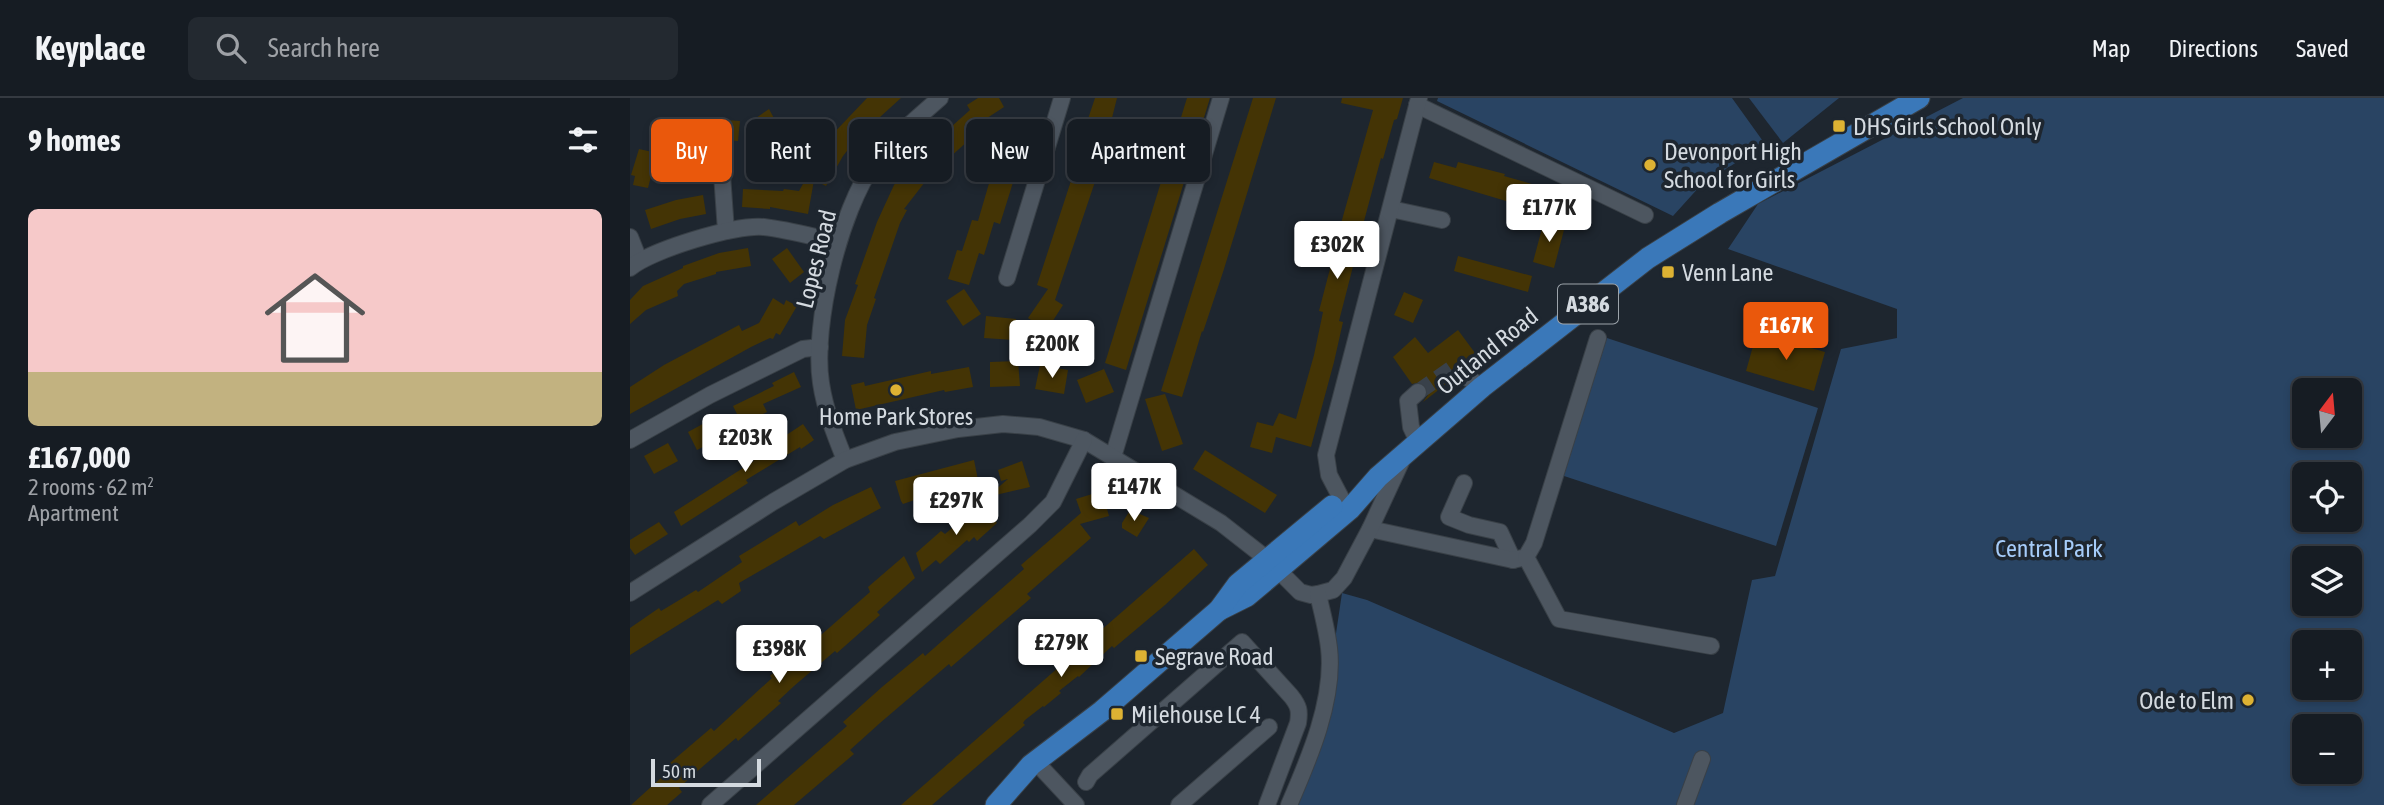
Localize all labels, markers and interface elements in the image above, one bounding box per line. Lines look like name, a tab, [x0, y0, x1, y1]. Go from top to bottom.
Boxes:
search box	[188, 17, 678, 80]
text: Keyplace	[35, 29, 146, 67]
icon: search	[212, 29, 250, 67]
text: Search here	[268, 33, 380, 63]
text: Map	[2092, 35, 2130, 62]
text: Directions	[2168, 35, 2258, 62]
text: Saved	[2296, 35, 2349, 62]
place label: DHS Girls School Only	[1853, 113, 2042, 140]
marker: DHS Girls School Only	[1831, 118, 1847, 134]
chip: Buy	[651, 119, 732, 182]
chip: Rent	[746, 119, 835, 182]
chip: Filters	[849, 119, 952, 182]
chip: New	[966, 119, 1053, 182]
chip: Apartment	[1067, 119, 1210, 182]
icon: filters	[564, 121, 602, 159]
text: 9 homes	[28, 123, 121, 157]
place label: Devonport High School for Girls	[1664, 138, 1802, 193]
marker: Devonport High School for Girls	[1642, 157, 1658, 173]
pin: £177K	[1500, 184, 1598, 244]
text: £177K	[1522, 194, 1576, 220]
street label: Lopes Road	[791, 207, 841, 311]
pin: £302K	[1288, 222, 1386, 281]
text: £302K	[1310, 231, 1364, 257]
icon: home	[252, 255, 378, 381]
place label: Venn Lane	[1682, 259, 1774, 286]
marker: Venn Lane	[1660, 264, 1676, 280]
road number: A386	[1558, 284, 1618, 324]
street label: Outland Road	[1431, 302, 1543, 400]
pin: £167K	[1737, 302, 1835, 362]
text: £167K	[1759, 312, 1813, 338]
pin: £200K	[1003, 320, 1101, 380]
text: £200K	[1025, 330, 1079, 356]
north arrow	[2292, 378, 2362, 448]
map controls	[2292, 378, 2362, 784]
marker: Home Park Stores	[888, 382, 904, 398]
place label: Home Park Stores	[819, 403, 973, 430]
pin: £203K	[696, 414, 794, 474]
text: £203K	[718, 424, 772, 450]
text: £167,000	[28, 440, 131, 474]
button: locate	[2292, 462, 2362, 532]
pin: £147K	[1085, 464, 1183, 523]
text: £147K	[1107, 473, 1161, 499]
text: 2 rooms · 62 m²	[28, 474, 154, 500]
pin: £297K	[907, 478, 1005, 537]
text: £297K	[929, 487, 983, 513]
text: Apartment	[28, 500, 119, 526]
park label: Central Park	[1995, 535, 2103, 562]
button: layers	[2292, 546, 2362, 616]
pin: £279K	[1012, 620, 1110, 679]
pin: £398K	[730, 626, 828, 685]
text: £279K	[1034, 629, 1088, 655]
button: +	[2292, 630, 2362, 700]
text: £398K	[752, 635, 806, 661]
place label: Segrave Road	[1155, 643, 1274, 670]
marker: Segrave Road	[1133, 648, 1149, 664]
place label: Ode to Elm	[2139, 687, 2234, 714]
marker: Ode to Elm	[2240, 692, 2256, 708]
place label: Milehouse LC 4	[1131, 701, 1261, 728]
marker: Milehouse LC 4	[1109, 706, 1125, 722]
button: −	[2292, 714, 2362, 784]
scale bar	[651, 756, 761, 788]
text: 50 m	[662, 760, 696, 782]

